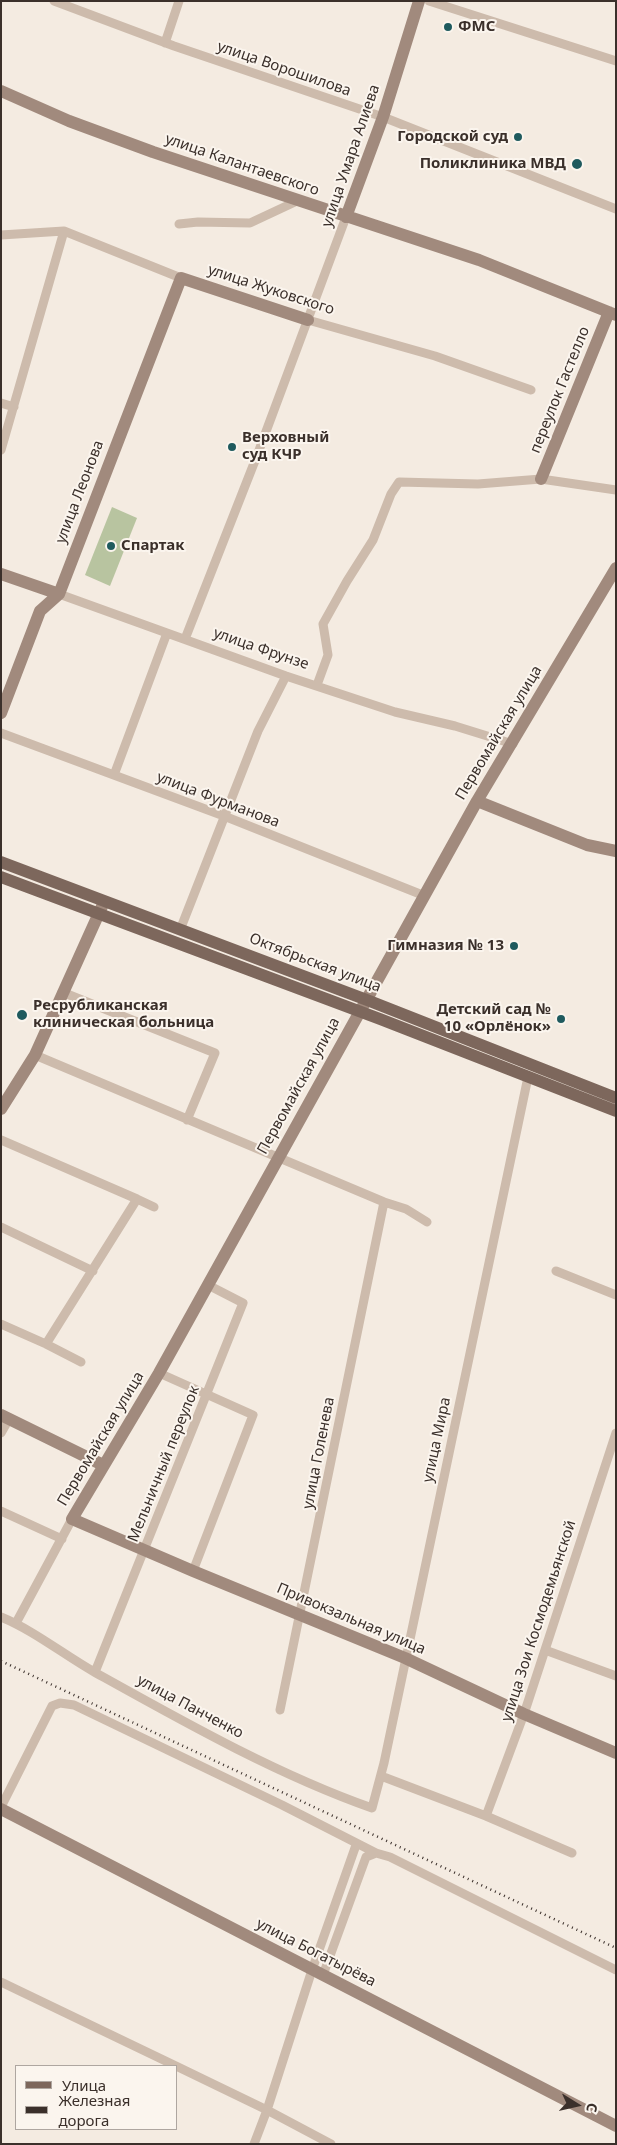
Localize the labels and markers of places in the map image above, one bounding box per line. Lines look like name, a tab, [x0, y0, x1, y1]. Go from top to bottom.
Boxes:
place label: ФМС	[458, 18, 495, 36]
marker: ФМС	[442, 21, 454, 33]
place label: Городской суд	[397, 128, 508, 146]
marker: Городской суд	[512, 131, 524, 143]
place label: Поликлиника МВД	[420, 155, 566, 173]
marker: Поликлиника МВД	[570, 157, 584, 171]
place label: Верховный суд КЧР	[242, 429, 329, 464]
marker: Верховный суд КЧР	[226, 441, 238, 453]
place label: Спартак	[121, 537, 184, 555]
marker: Спартак	[105, 540, 117, 552]
place label: Гимназия № 13	[387, 937, 504, 955]
marker: Гимназия № 13	[508, 940, 520, 952]
place label: Ресрубликанская клиническая больница	[33, 997, 214, 1032]
place label: Детский сад № 10 «Орлёнок»	[436, 1001, 551, 1036]
marker: Ресрубликанская клиническая больница	[15, 1008, 29, 1022]
marker: Детский сад № 10 «Орлёнок»	[555, 1013, 567, 1025]

